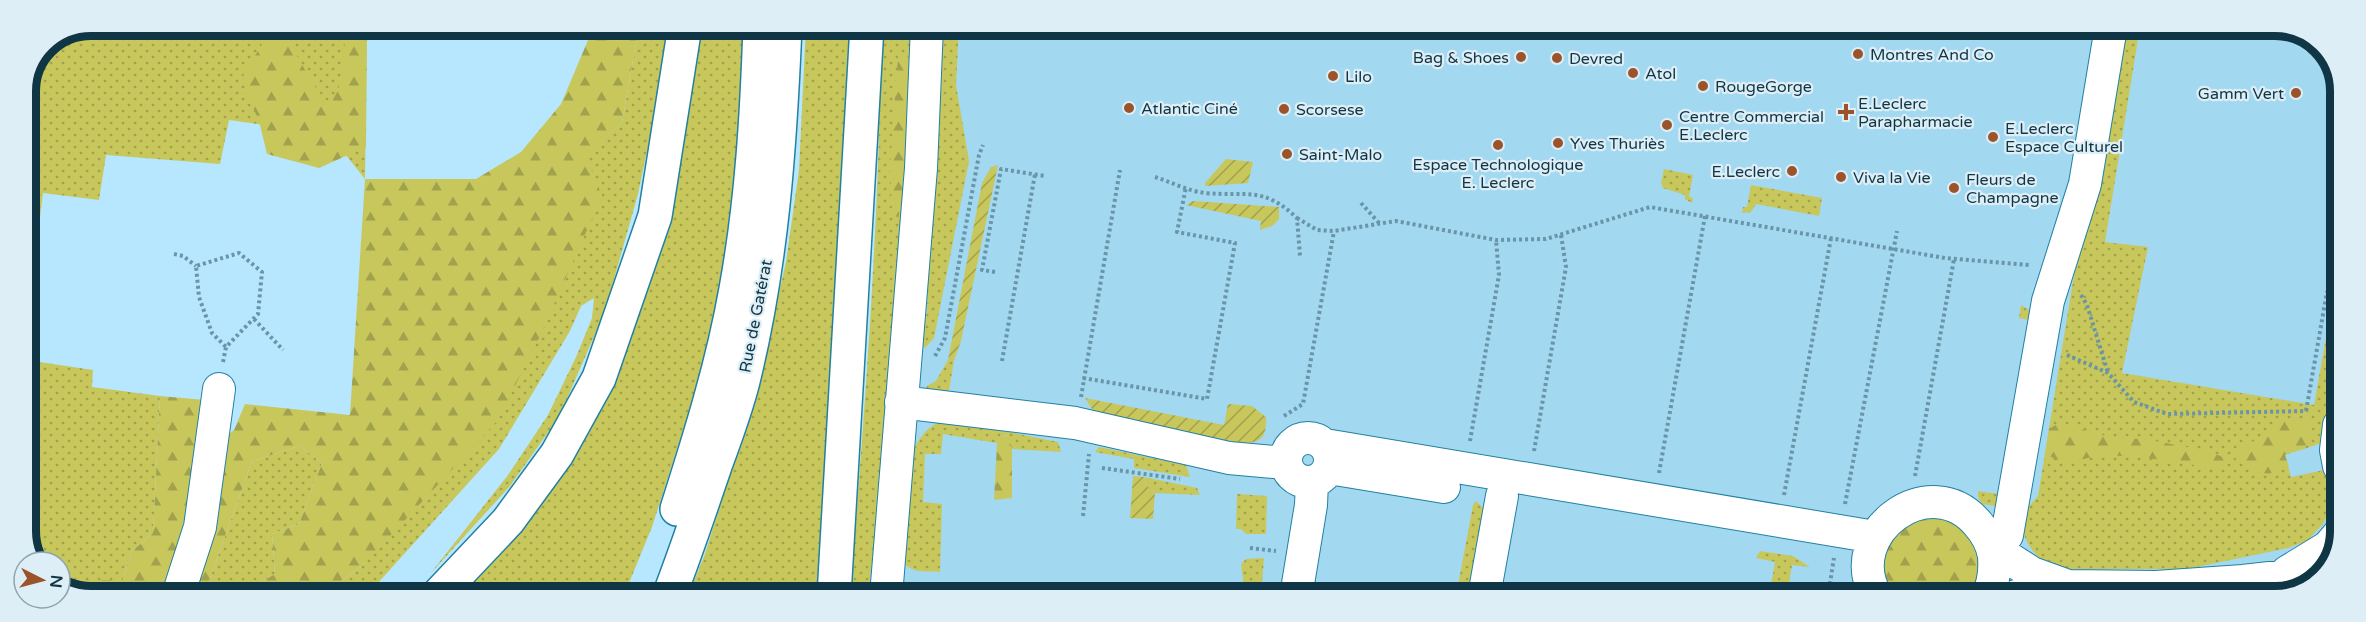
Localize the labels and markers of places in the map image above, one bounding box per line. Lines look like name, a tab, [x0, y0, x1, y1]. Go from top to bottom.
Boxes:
place label: Montres And Co	[1870, 45, 1994, 65]
marker: Montres And Co	[1851, 47, 1865, 61]
place label: Bag & Shoes	[1413, 48, 1509, 68]
place label: Devred	[1569, 49, 1623, 69]
marker: Bag & Shoes	[1514, 50, 1528, 64]
marker: Devred	[1550, 51, 1564, 65]
place label: Atol	[1645, 64, 1676, 84]
marker: Atol	[1626, 66, 1640, 80]
place label: Lilo	[1345, 67, 1372, 87]
marker: Lilo	[1326, 69, 1340, 83]
place label: RougeGorge	[1715, 77, 1812, 97]
marker: RougeGorge	[1696, 79, 1710, 93]
place label: Gamm Vert	[2198, 84, 2284, 104]
marker: Gamm Vert	[2289, 86, 2303, 100]
place label: E.Leclerc Parapharmacie	[1858, 94, 1973, 132]
place label: Atlantic Ciné	[1141, 99, 1238, 119]
place label: Scorsese	[1296, 100, 1364, 120]
marker: Atlantic Ciné	[1122, 101, 1136, 115]
marker: Scorsese	[1277, 102, 1291, 116]
marker: E.Leclerc Parapharmacie	[1839, 105, 1853, 119]
place label: Centre Commercial E.Leclerc	[1679, 107, 1824, 145]
marker: Centre Commercial E.Leclerc	[1660, 118, 1674, 132]
place label: E.Leclerc Espace Culturel	[2005, 119, 2123, 157]
marker: E.Leclerc Espace Culturel	[1986, 130, 2000, 144]
place label: Yves Thuriès	[1570, 134, 1665, 154]
marker: Yves Thuriès	[1551, 136, 1565, 150]
marker: Espace Technologique E. Leclerc	[1491, 138, 1505, 152]
place label: Saint-Malo	[1299, 145, 1382, 165]
marker: Saint-Malo	[1280, 147, 1294, 161]
place label: Espace Technologique E. Leclerc	[1413, 155, 1583, 193]
place label: E.Leclerc	[1711, 162, 1780, 182]
marker: E.Leclerc	[1785, 164, 1799, 178]
place label: Viva la Vie	[1853, 168, 1931, 188]
marker: Viva la Vie	[1834, 170, 1848, 184]
place label: Fleurs de Champagne	[1966, 170, 2059, 208]
marker: Fleurs de Champagne	[1947, 181, 1961, 195]

